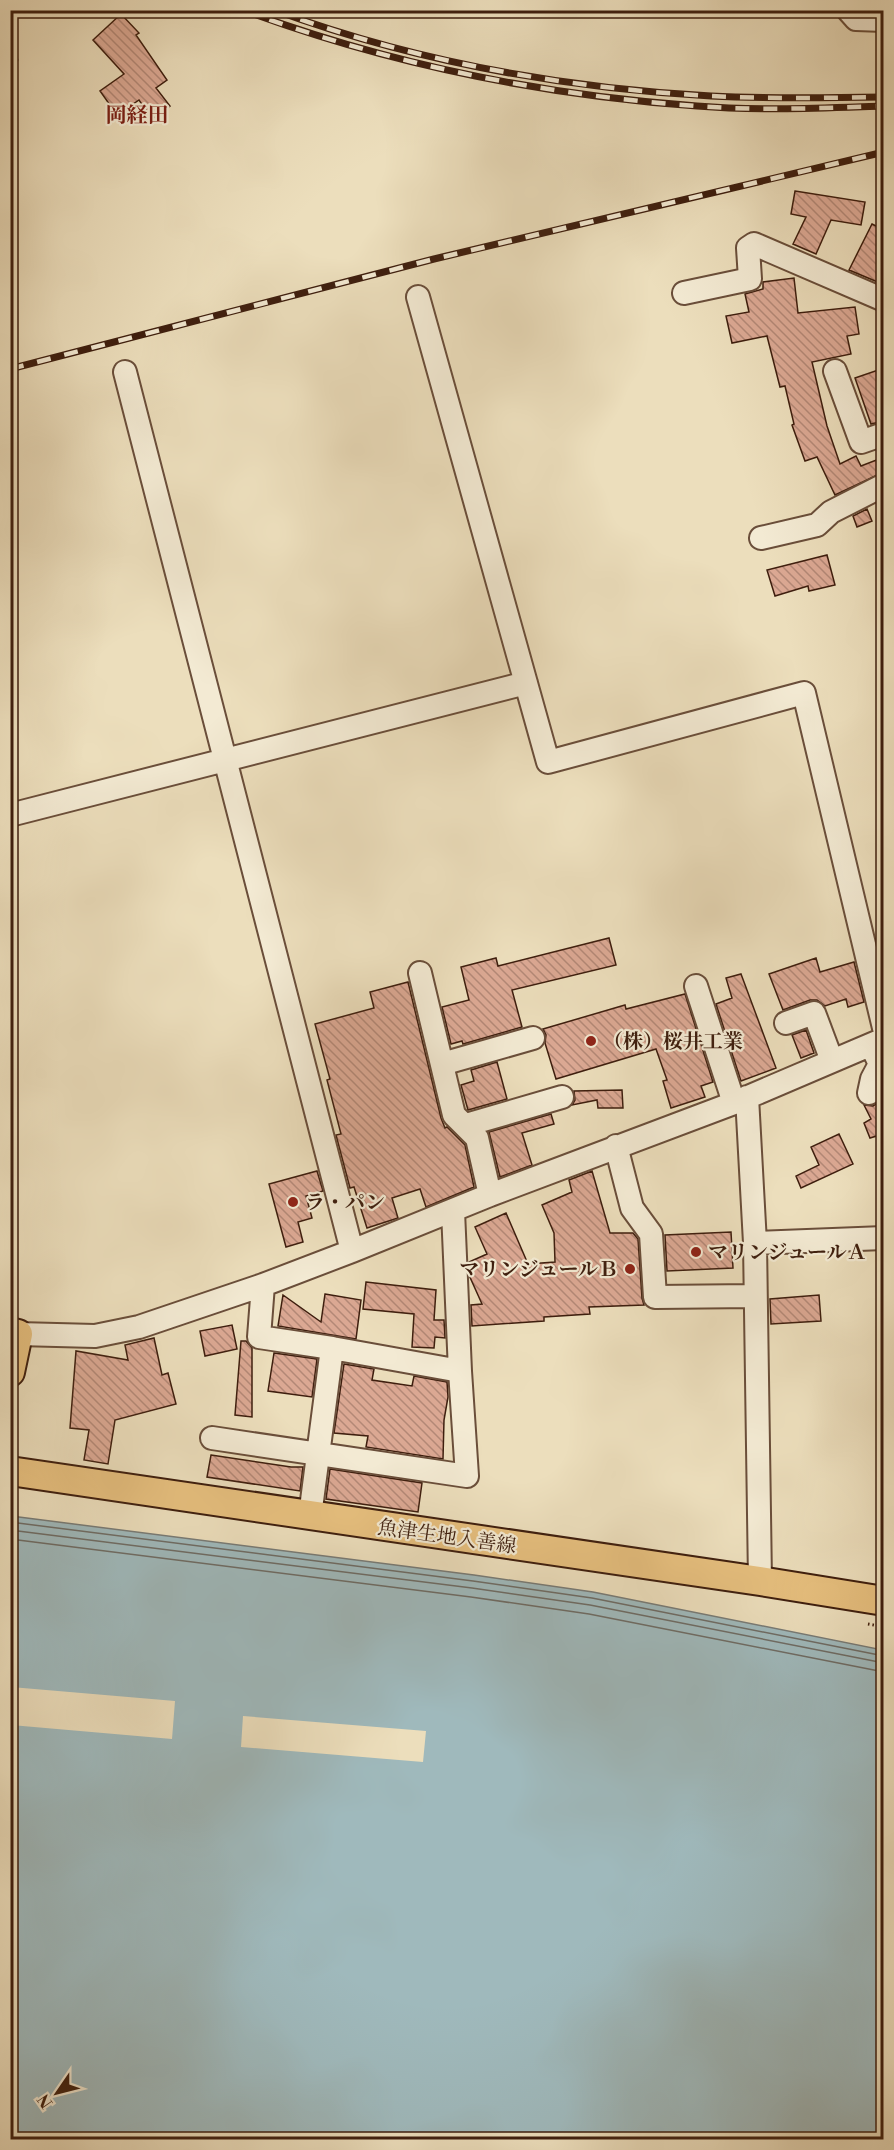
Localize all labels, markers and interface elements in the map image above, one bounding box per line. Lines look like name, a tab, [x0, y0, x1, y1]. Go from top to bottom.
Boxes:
district label: 岡経田	[106, 103, 169, 129]
place label: （株）桜井工業	[603, 1030, 743, 1055]
marker: （株）桜井工業	[584, 1034, 598, 1048]
place label: ラ・パン	[305, 1191, 385, 1216]
marker: ラ・パン	[286, 1195, 300, 1209]
place label: マリンジュールＡ	[708, 1241, 867, 1266]
marker: マリンジュールＡ	[689, 1245, 703, 1259]
place label: マリンジュールＢ	[459, 1258, 618, 1283]
marker: マリンジュールＢ	[623, 1262, 637, 1276]
street label: 魚津生地入善線	[376, 1515, 518, 1560]
north arrow	[27, 2063, 87, 2123]
text: N	[34, 2090, 57, 2112]

